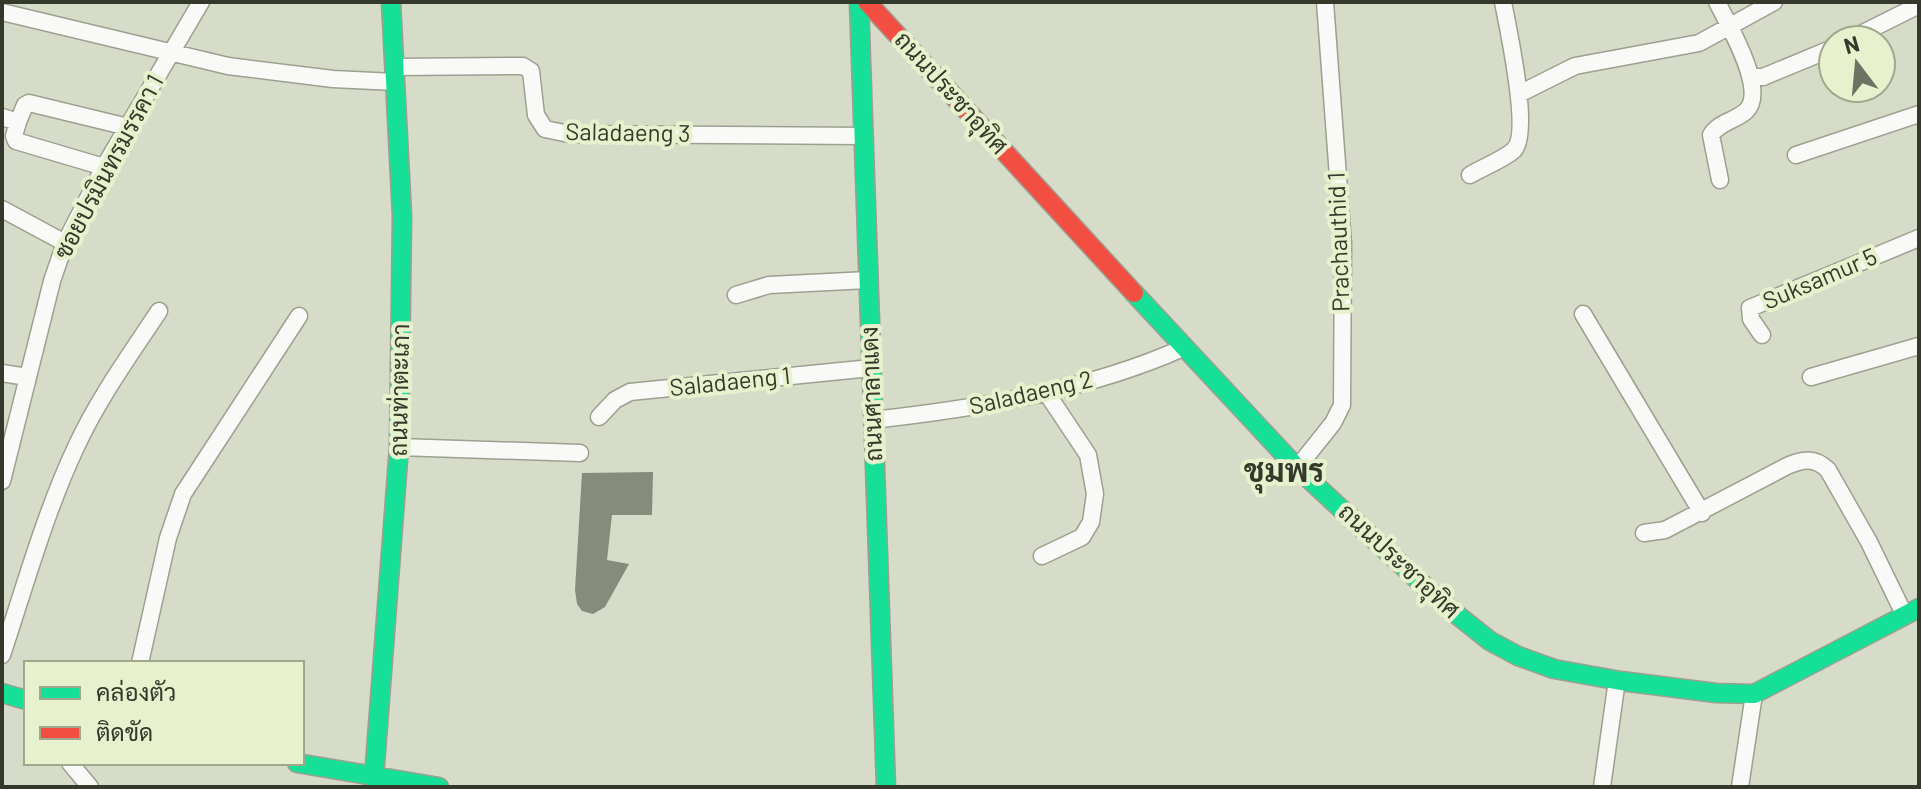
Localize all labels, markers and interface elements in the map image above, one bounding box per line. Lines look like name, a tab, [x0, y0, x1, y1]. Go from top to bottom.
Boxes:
north arrow	[1817, 24, 1897, 104]
street label: ถนนประชาอุทิศ	[887, 25, 1015, 161]
text: N	[1841, 29, 1862, 58]
street label: ซอยปรมินทรมรรคา 1	[47, 69, 169, 263]
street label: Saladaeng 3	[565, 116, 691, 147]
street label: Prachauthid 1	[1321, 172, 1354, 312]
street label: Suksamur 5	[1758, 241, 1881, 315]
street label: ถนนท่าตะเภา	[383, 323, 414, 457]
street label: ถนนศาลาแดง	[854, 326, 887, 462]
street label: Saladaeng 1	[668, 360, 792, 401]
street label: Saladaeng 2	[966, 363, 1095, 420]
district label: ชุมพร	[1244, 450, 1324, 494]
street label: ถนนประชาอุทิศ	[1331, 496, 1467, 626]
legend	[24, 661, 304, 765]
text: คล่องตัว	[96, 677, 176, 706]
text: ติดขัด	[96, 717, 153, 746]

